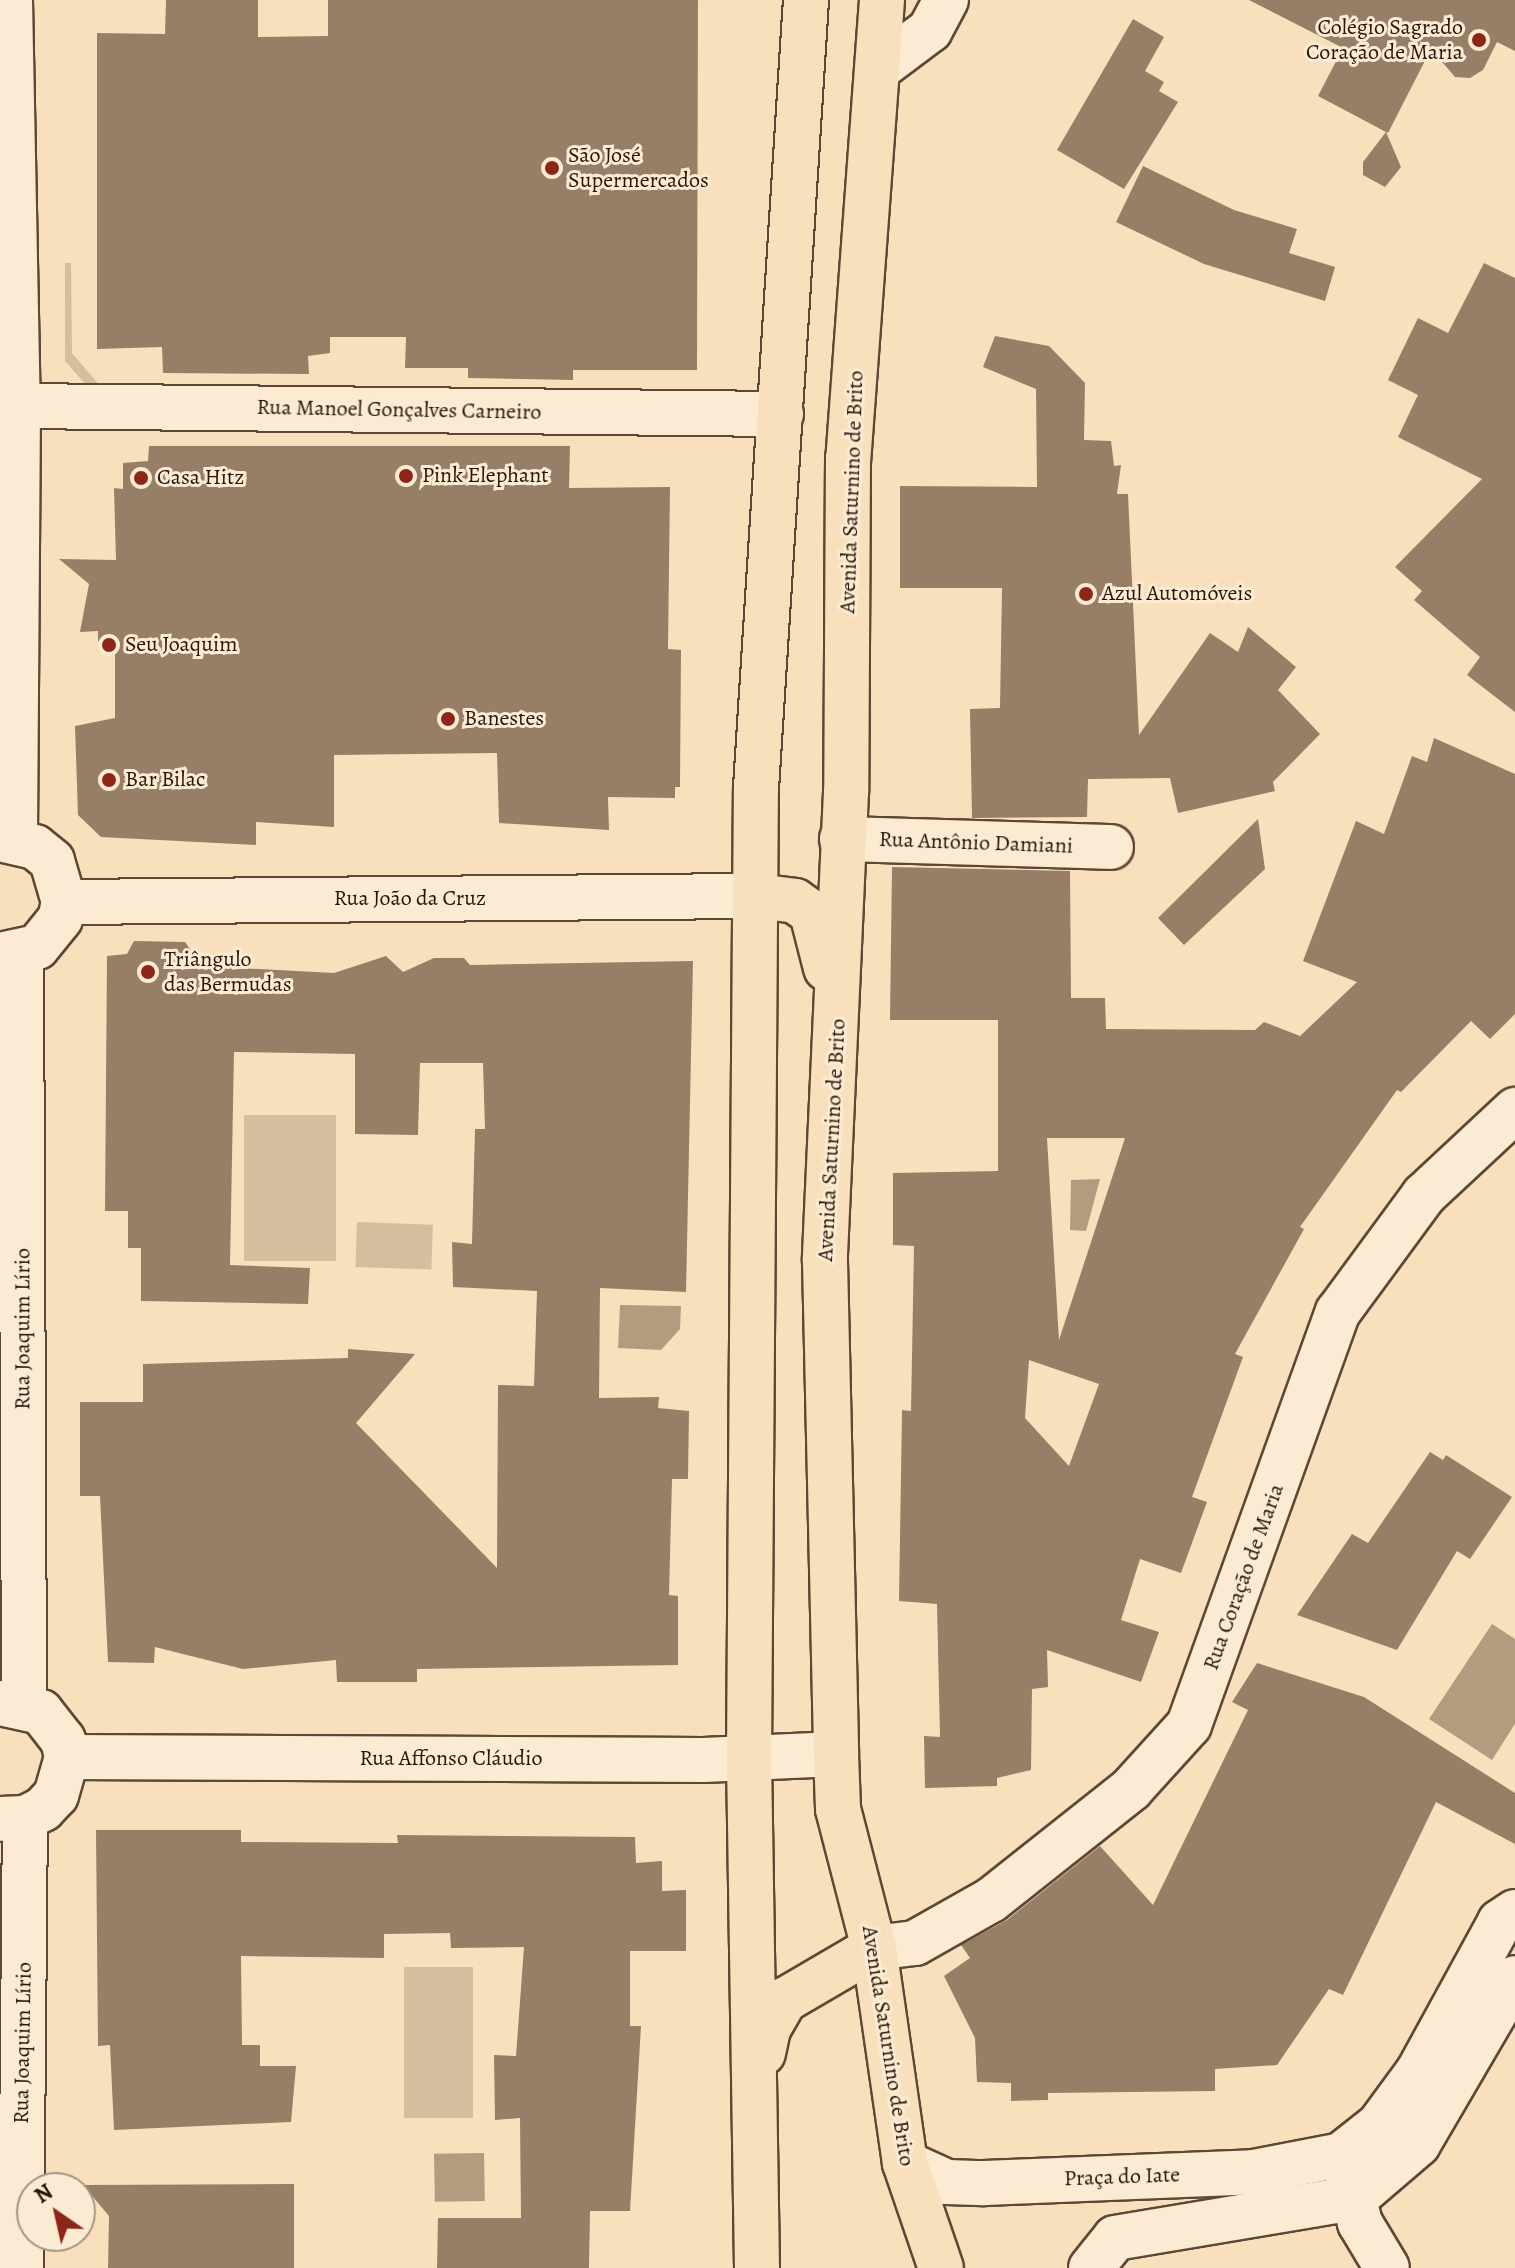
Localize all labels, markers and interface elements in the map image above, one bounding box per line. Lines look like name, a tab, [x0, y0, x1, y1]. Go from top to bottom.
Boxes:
place label: Colégio Sagrado Coração de Maria	[1306, 14, 1463, 66]
marker: Colégio Sagrado Coração de Maria	[1470, 31, 1488, 49]
place label: São José Supermercados	[568, 142, 709, 194]
marker: São José Supermercados	[543, 159, 561, 177]
street label: Avenida Saturnino de Brito	[835, 370, 869, 614]
street label: Rua Manoel Gonçalves Carneiro	[256, 394, 542, 426]
place label: Pink Elephant	[422, 463, 549, 489]
place label: Casa Hitz	[157, 465, 244, 491]
marker: Pink Elephant	[397, 467, 415, 485]
marker: Casa Hitz	[132, 469, 150, 487]
place label: Azul Automóveis	[1102, 581, 1252, 607]
marker: Azul Automóveis	[1077, 585, 1095, 603]
place label: Seu Joaquim	[125, 632, 238, 658]
marker: Seu Joaquim	[100, 636, 118, 654]
place label: Banestes	[464, 706, 544, 732]
marker: Banestes	[439, 710, 457, 728]
place label: Bar Bilac	[125, 767, 205, 793]
marker: Bar Bilac	[100, 771, 118, 789]
street label: Rua Antônio Damiani	[878, 826, 1074, 860]
street label: Rua João da Cruz	[334, 886, 486, 912]
place label: Triângulo das Bermudas	[164, 946, 292, 998]
marker: Triângulo das Bermudas	[139, 963, 157, 981]
street label: Avenida Saturnino de Brito	[812, 1018, 852, 1262]
street label: Rua Joaquim Lírio	[10, 1248, 36, 1410]
street label: Rua Coração de Maria	[1198, 1480, 1290, 1674]
street label: Rua Affonso Cláudio	[359, 1746, 543, 1772]
street label: Avenida Saturnino de Brito	[856, 1924, 920, 2168]
street label: Rua Joaquim Lírio	[8, 1962, 38, 2124]
street label: Praça do Iate	[1064, 2162, 1180, 2192]
north arrow	[16, 2172, 96, 2252]
text: N	[29, 2177, 59, 2211]

